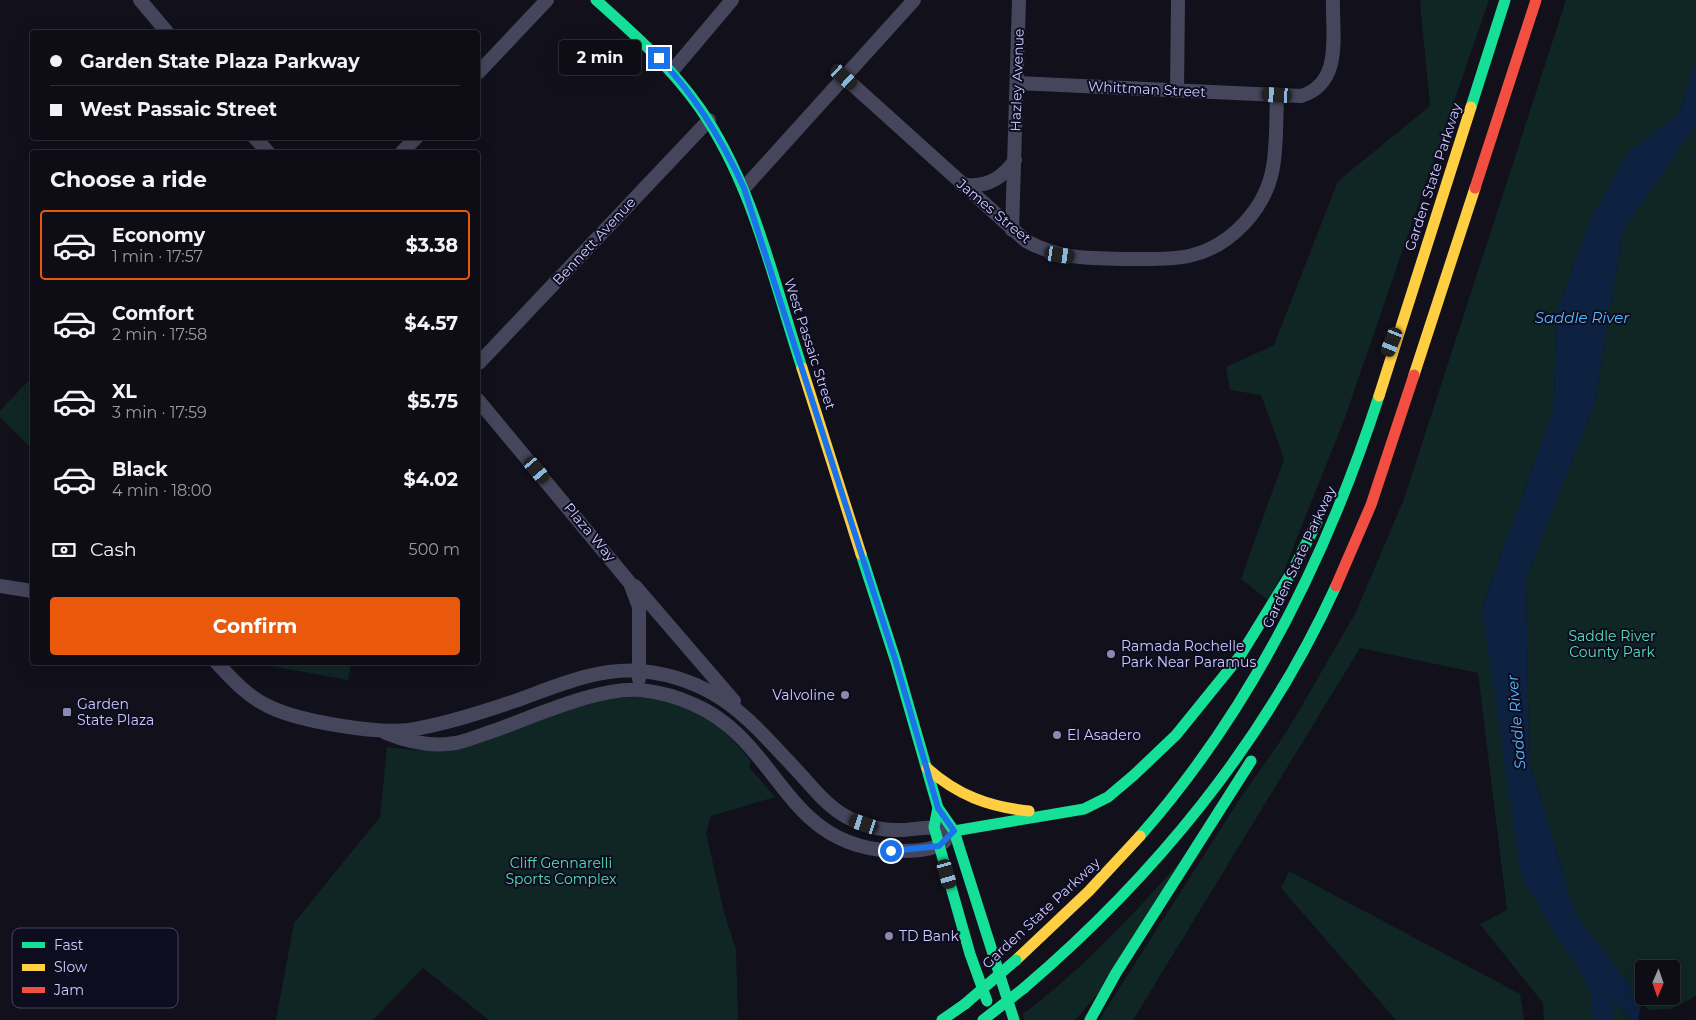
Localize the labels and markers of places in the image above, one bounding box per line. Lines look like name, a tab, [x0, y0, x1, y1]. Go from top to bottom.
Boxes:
place label: Ramada Rochelle Park Near Paramus	[1121, 637, 1256, 671]
marker: Ramada Rochelle Park Near Paramus	[1105, 648, 1117, 660]
place label: Valvoline	[772, 686, 835, 704]
marker: Valvoline	[839, 689, 851, 701]
place label: Garden State Plaza	[77, 695, 154, 729]
marker: Garden State Plaza	[61, 706, 73, 718]
place label: El Asadero	[1067, 726, 1141, 744]
marker: El Asadero	[1051, 729, 1063, 741]
place label: TD Bank	[899, 927, 960, 945]
marker: TD Bank	[883, 930, 895, 942]

